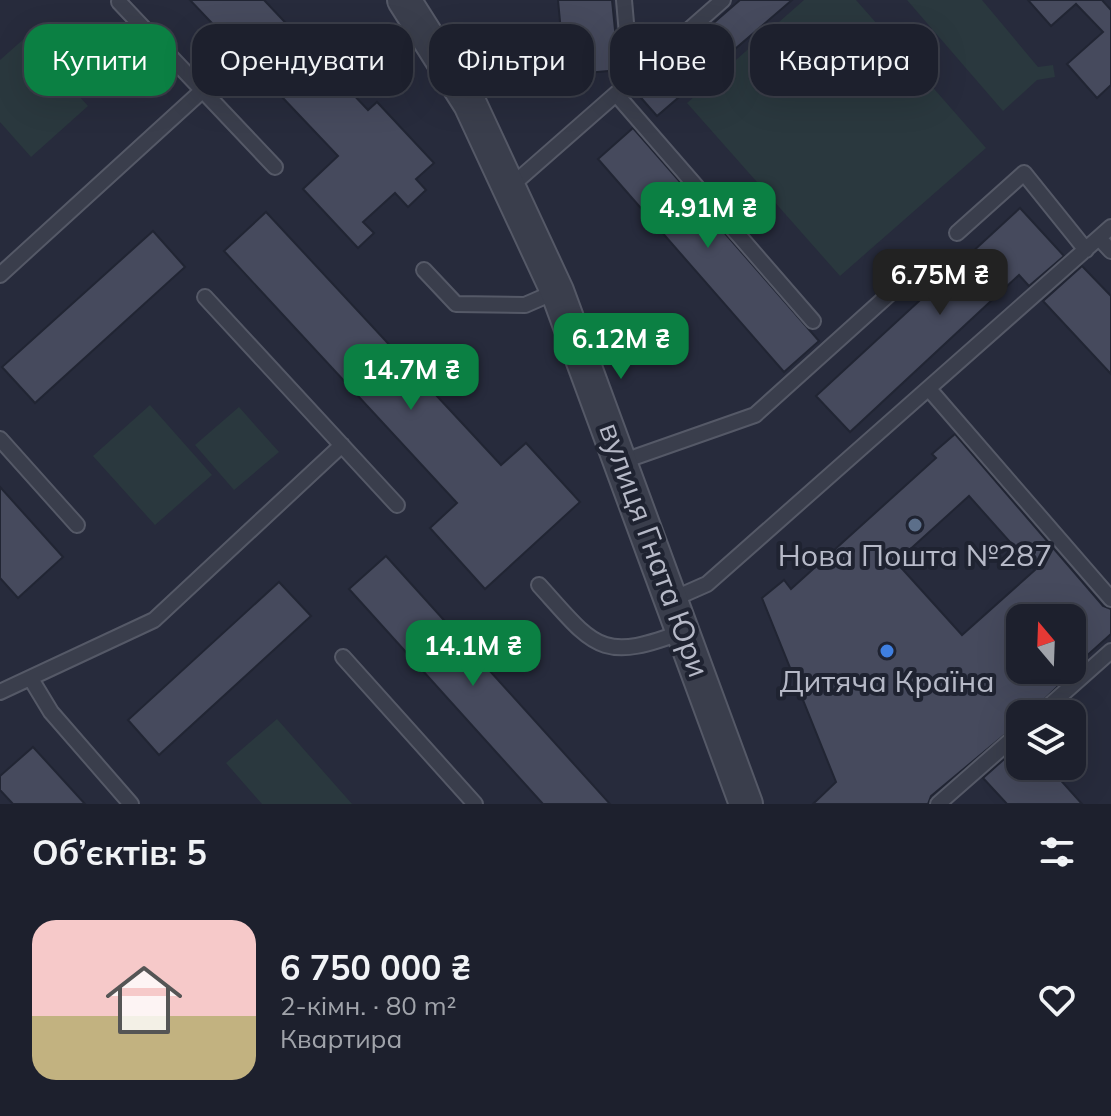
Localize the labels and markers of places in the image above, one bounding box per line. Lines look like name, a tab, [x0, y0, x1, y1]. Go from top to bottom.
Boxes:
pin: 4.91M ₴	[634, 182, 782, 250]
pin: 6.75M ₴	[866, 249, 1014, 317]
pin: 6.12M ₴	[547, 313, 695, 381]
pin: 14.7M ₴	[337, 344, 485, 412]
marker: Нова Пошта №287	[906, 516, 924, 534]
place label: Нова Пошта №287	[778, 536, 1052, 574]
pin: 14.1M ₴	[399, 620, 547, 688]
marker: Дитяча Країна	[878, 642, 896, 660]
place label: Дитяча Країна	[779, 662, 995, 700]

